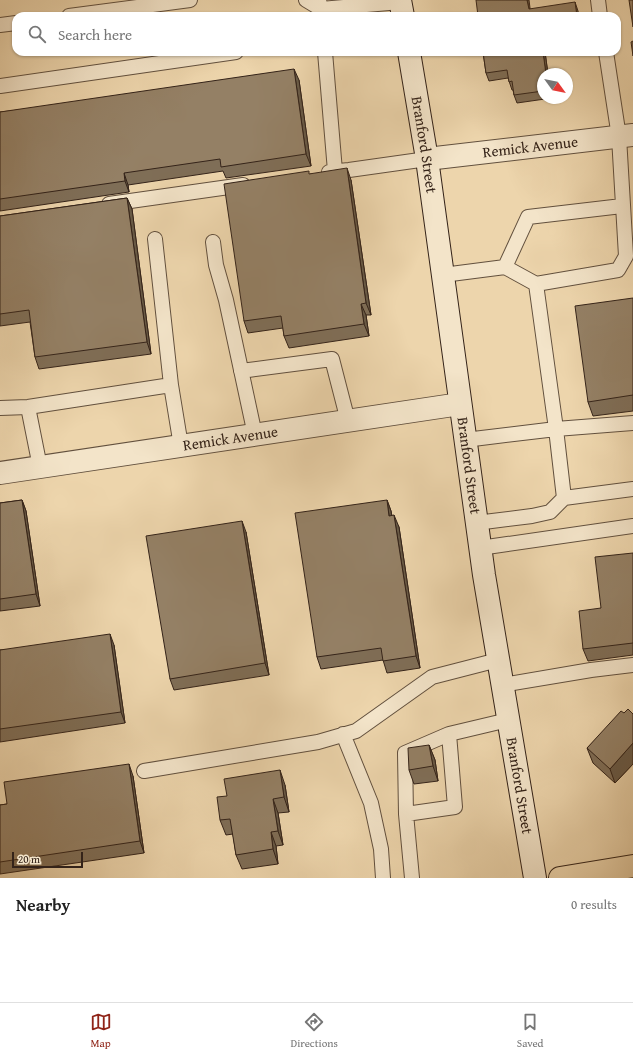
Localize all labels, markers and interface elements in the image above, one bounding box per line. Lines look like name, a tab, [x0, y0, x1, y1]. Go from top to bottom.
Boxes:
search box	[12, 12, 621, 56]
icon: search	[26, 23, 48, 45]
text: Search here	[58, 24, 132, 45]
north arrow	[537, 68, 573, 104]
street label: Branford Street	[407, 95, 443, 195]
street label: Remick Avenue	[481, 131, 579, 162]
street label: Branford Street	[452, 416, 487, 516]
street label: Remick Avenue	[181, 420, 279, 455]
street label: Branford Street	[501, 736, 539, 836]
scale bar	[12, 850, 83, 869]
text: 20 m	[18, 851, 40, 867]
text: Nearby	[16, 892, 70, 917]
text: 0 results	[571, 895, 617, 914]
tab: Map	[90, 1011, 112, 1051]
tab: Directions	[291, 1011, 338, 1051]
tab: Saved	[517, 1011, 543, 1051]

